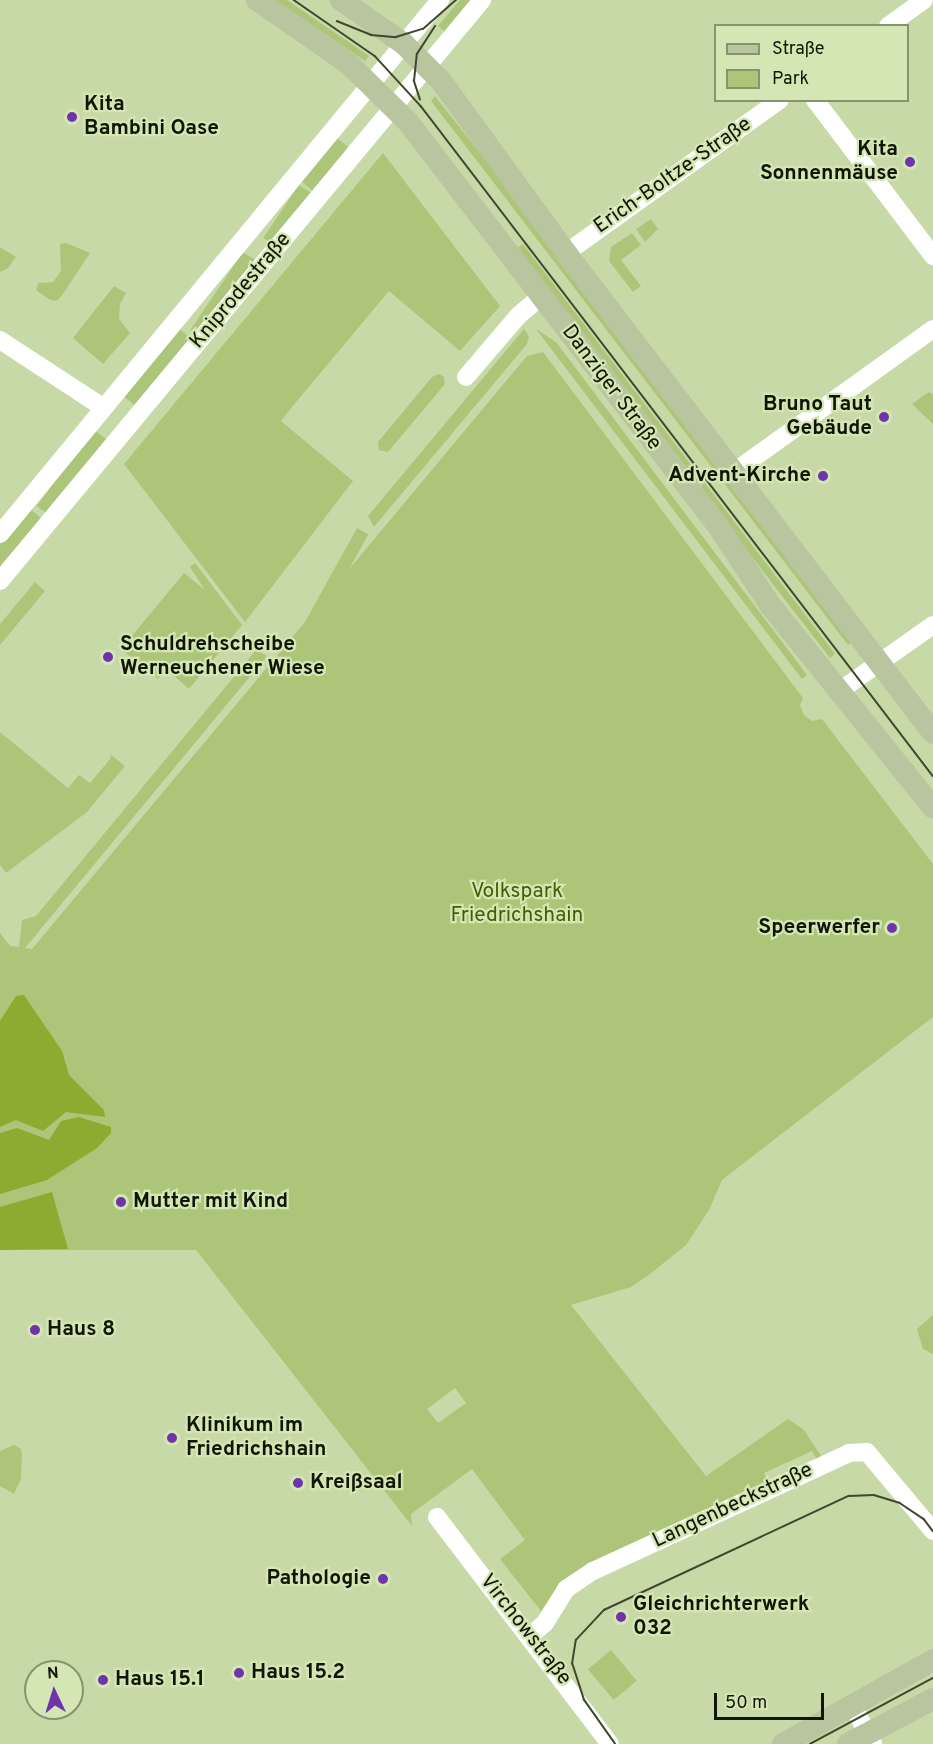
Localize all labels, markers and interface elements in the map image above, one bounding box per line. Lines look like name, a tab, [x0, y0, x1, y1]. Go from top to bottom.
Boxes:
legend	[714, 24, 909, 102]
text: Straße	[772, 38, 824, 61]
text: Park	[772, 68, 809, 91]
place label: Kita Bambini Oase	[84, 92, 219, 142]
marker: Kita Bambini Oase	[65, 110, 79, 124]
street label: Erich-Boltze-Straße	[589, 112, 757, 240]
place label: Kita Sonnenmäuse	[760, 137, 898, 187]
marker: Kita Sonnenmäuse	[903, 155, 917, 169]
street label: Kniprodestraße	[185, 228, 297, 354]
street label: Danziger Straße	[556, 320, 666, 456]
place label: Bruno Taut Gebäude	[763, 392, 872, 442]
marker: Bruno Taut Gebäude	[877, 410, 891, 424]
place label: Advent-Kirche	[668, 463, 811, 489]
marker: Advent-Kirche	[816, 469, 830, 483]
place label: Schuldrehscheibe Werneuchener Wiese	[120, 632, 325, 682]
marker: Schuldrehscheibe Werneuchener Wiese	[101, 650, 115, 664]
park label: Volkspark Friedrichshain	[451, 879, 583, 929]
place label: Speerwerfer	[758, 915, 880, 941]
marker: Speerwerfer	[885, 921, 899, 935]
place label: Mutter mit Kind	[133, 1189, 288, 1215]
marker: Mutter mit Kind	[114, 1195, 128, 1209]
place label: Haus 8	[47, 1317, 115, 1343]
marker: Haus 8	[28, 1323, 42, 1337]
place label: Klinikum im Friedrichshain	[186, 1413, 326, 1463]
marker: Klinikum im Friedrichshain	[163, 1429, 181, 1447]
street label: Langenbeckstraße	[649, 1458, 817, 1554]
place label: Kreißsaal	[310, 1470, 403, 1496]
marker: Kreißsaal	[291, 1476, 305, 1490]
place label: Pathologie	[267, 1566, 371, 1592]
street label: Virchowstraße	[474, 1569, 576, 1691]
marker: Pathologie	[376, 1572, 390, 1586]
place label: Gleichrichterwerk 032	[633, 1592, 809, 1642]
marker: Gleichrichterwerk 032	[614, 1610, 628, 1624]
north arrow	[24, 1660, 84, 1720]
place label: Haus 15.2	[251, 1660, 345, 1686]
text: N	[46, 1664, 59, 1684]
marker: Haus 15.2	[232, 1666, 246, 1680]
place label: Haus 15.1	[115, 1667, 205, 1693]
marker: Haus 15.1	[96, 1673, 110, 1687]
scale bar	[717, 1681, 826, 1719]
text: 50 m	[725, 1692, 767, 1715]

